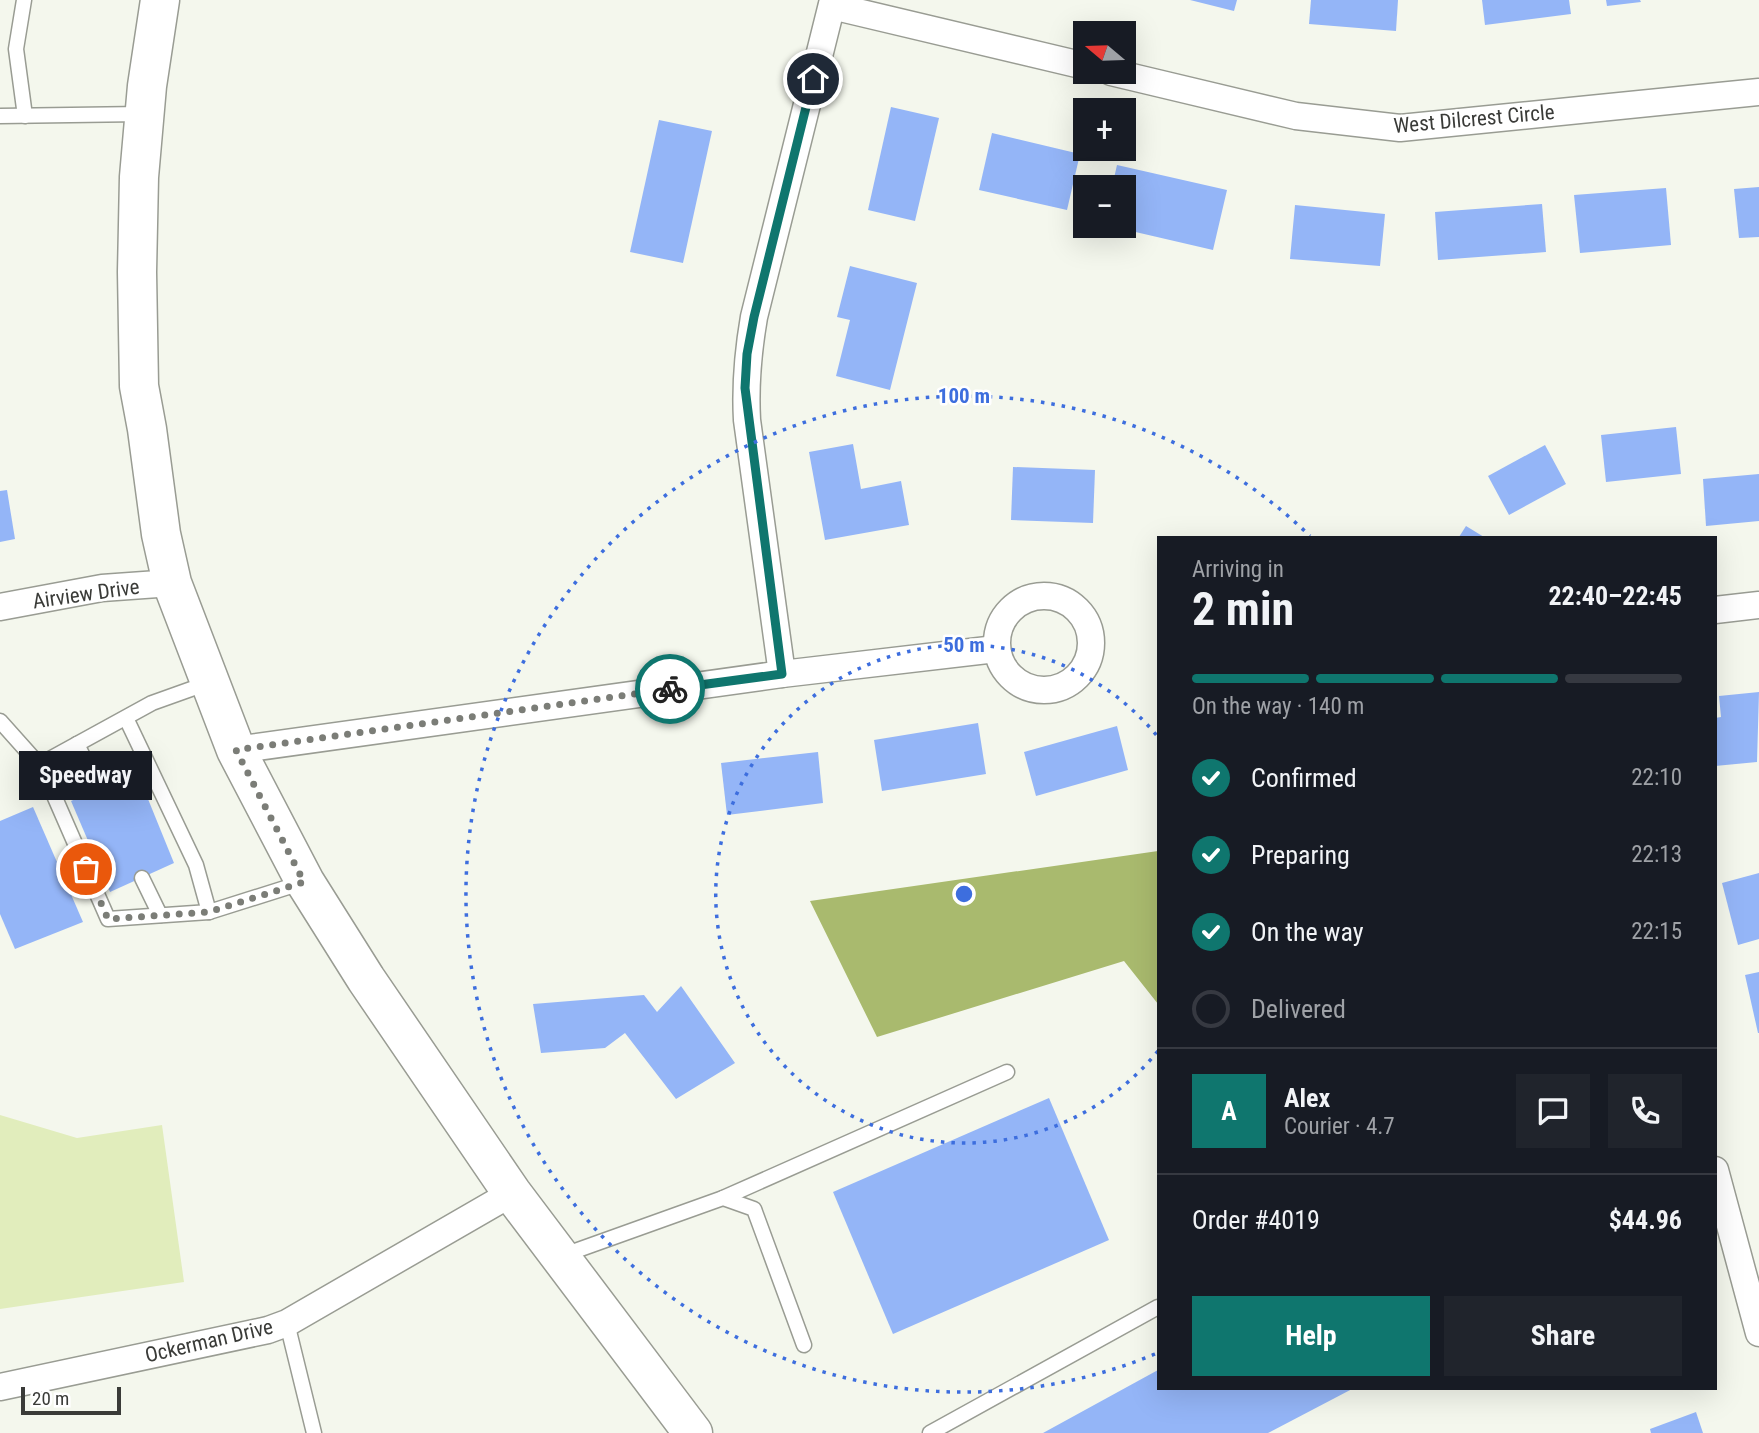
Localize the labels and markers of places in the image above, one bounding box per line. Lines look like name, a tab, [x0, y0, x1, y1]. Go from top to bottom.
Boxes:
pin	[783, 49, 843, 109]
callout: Speedway	[20, 750, 152, 799]
pin	[56, 839, 116, 899]
centre of rings	[952, 882, 976, 906]

